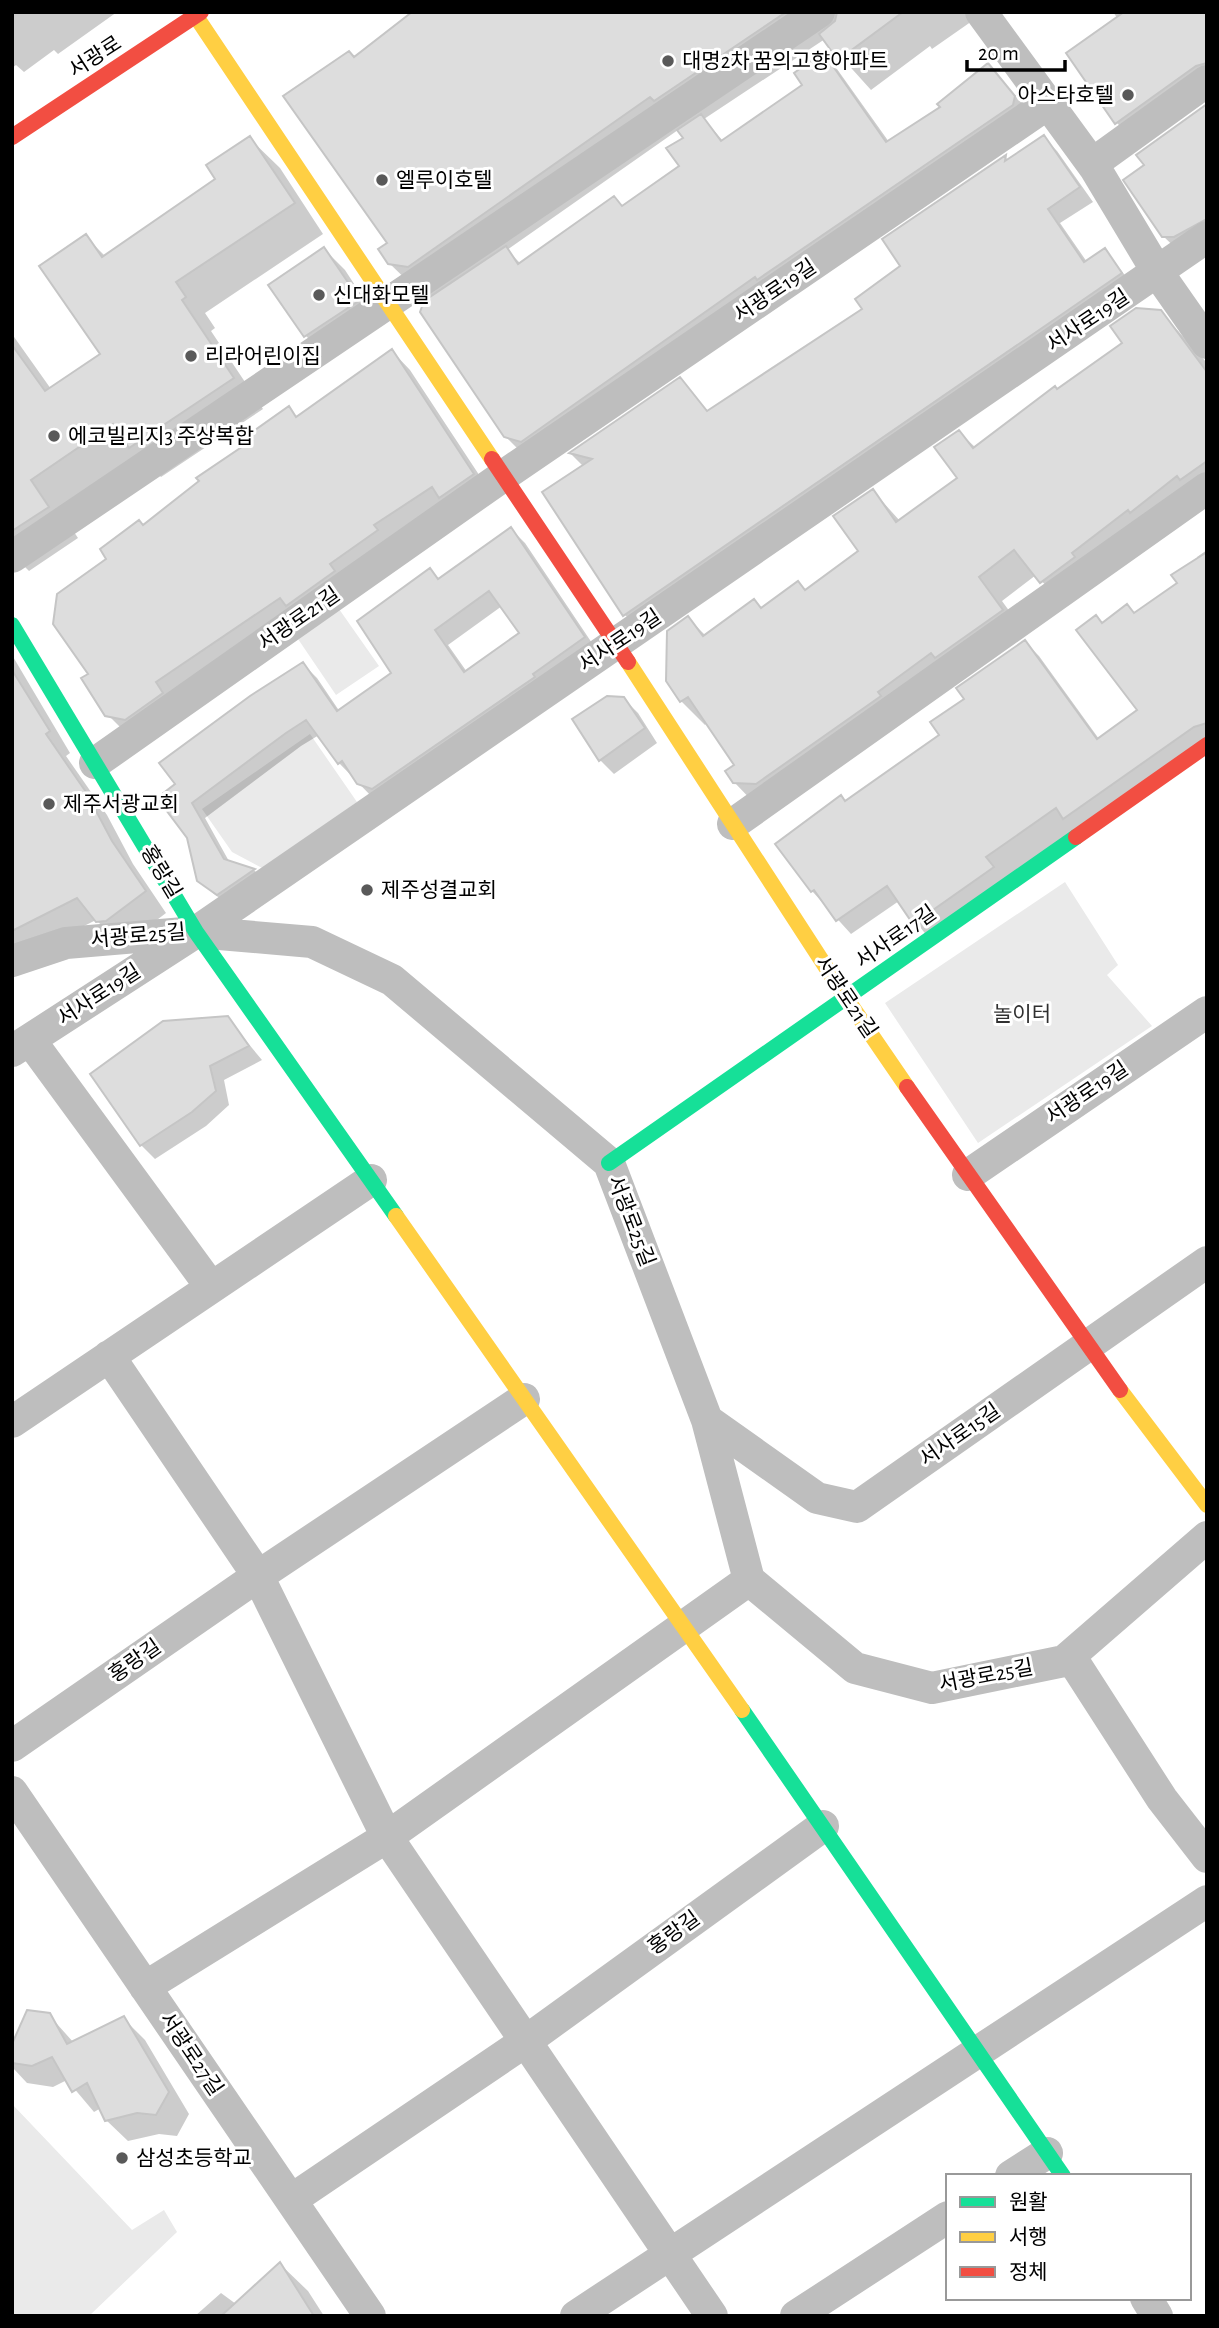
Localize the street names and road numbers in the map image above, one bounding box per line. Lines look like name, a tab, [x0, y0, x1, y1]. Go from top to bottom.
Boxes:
street label: 서광로	[64, 32, 125, 82]
street label: 서광로19길	[729, 255, 820, 326]
street label: 서사로19길	[1042, 285, 1133, 356]
street label: 서광로21길	[254, 583, 344, 655]
street label: 서사로19길	[574, 605, 665, 676]
street label: 홍랑길	[137, 841, 186, 902]
street label: 서사로17길	[851, 901, 940, 972]
street label: 서광로25길	[89, 920, 187, 951]
street label: 서광로21길	[811, 952, 882, 1042]
street label: 서사로19길	[53, 960, 144, 1030]
street label: 서광로19길	[1041, 1057, 1132, 1128]
street label: 서광로25길	[604, 1172, 659, 1269]
street label: 서사로15길	[915, 1399, 1004, 1470]
street label: 홍랑길	[105, 1635, 165, 1686]
street label: 서광로25길	[937, 1656, 1035, 1695]
street label: 홍랑길	[644, 1907, 704, 1959]
street label: 서광로27길	[156, 2008, 227, 2099]

